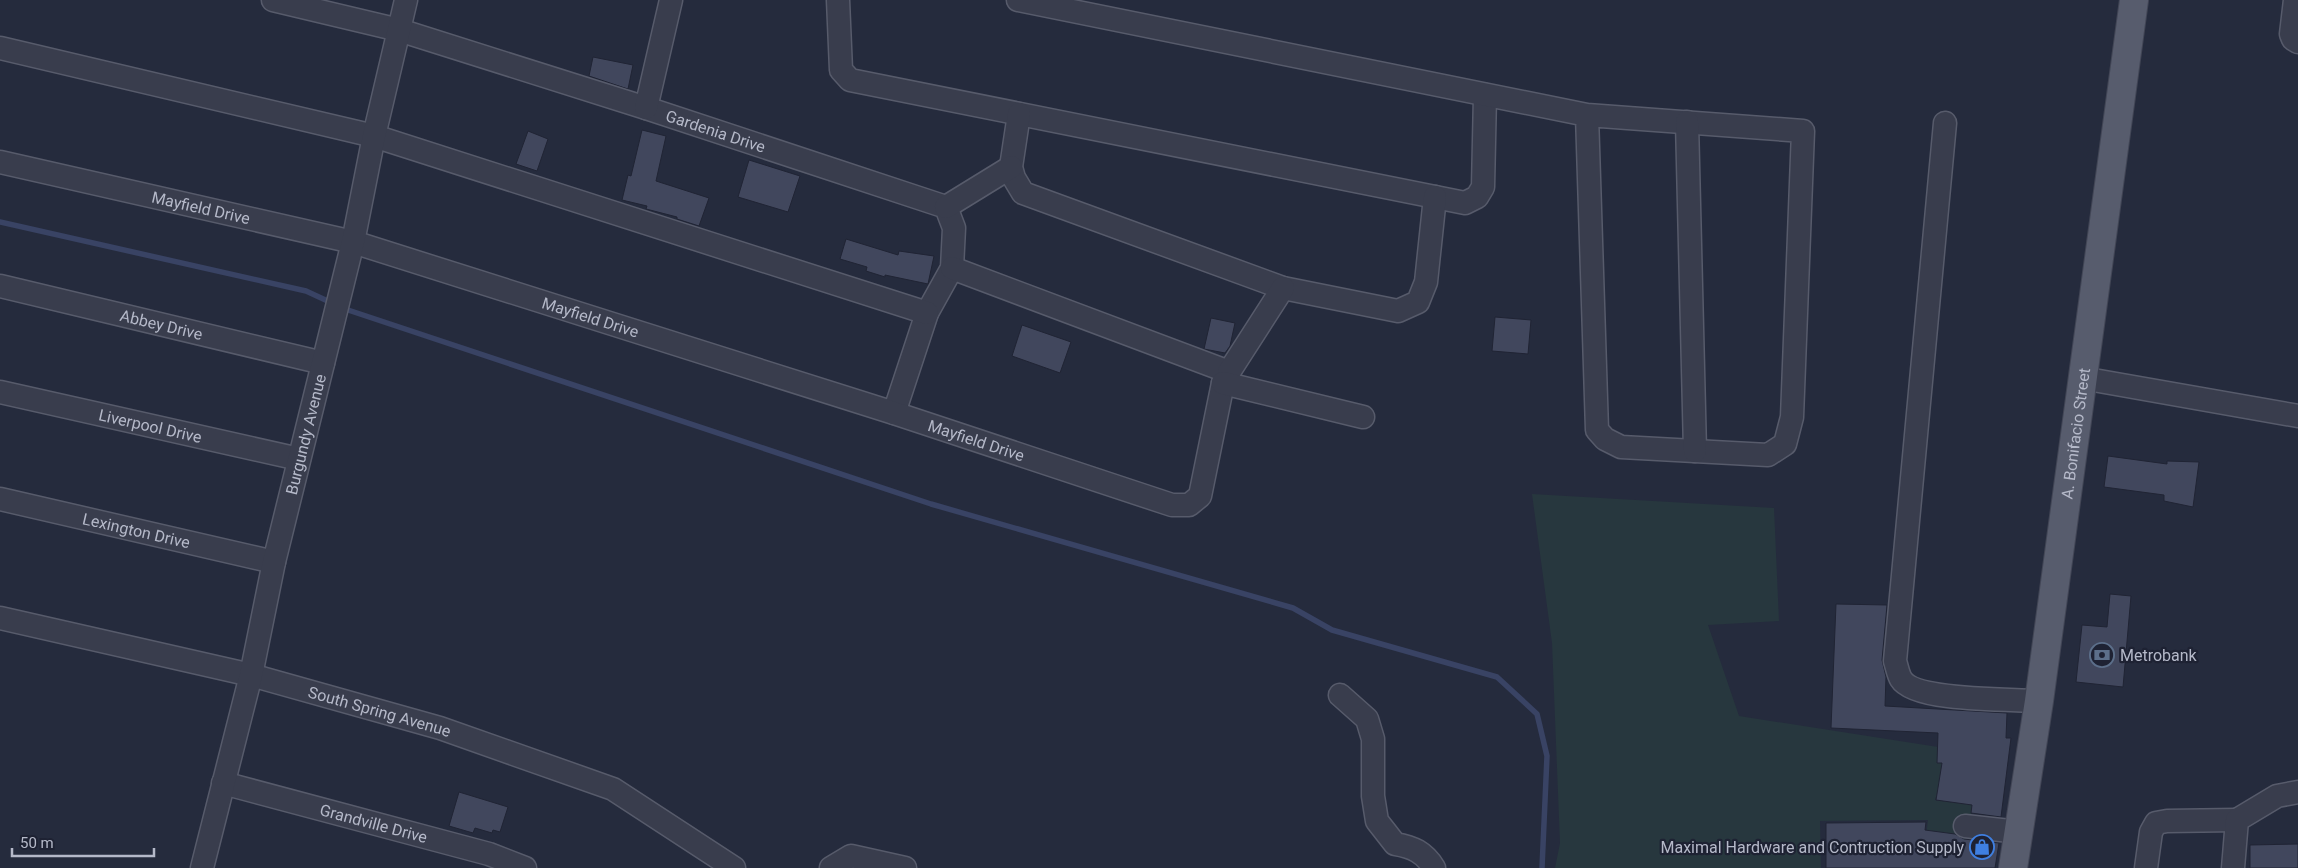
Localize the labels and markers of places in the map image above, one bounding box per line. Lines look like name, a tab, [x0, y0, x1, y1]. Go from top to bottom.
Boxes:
bank icon: Metrobank	[2089, 642, 2115, 668]
place label: Metrobank	[2120, 646, 2198, 665]
shop icon: Maximal Hardware and Contruction Supply	[1969, 834, 1995, 860]
place label: Maximal Hardware and Contruction Supply	[1660, 838, 1964, 857]

